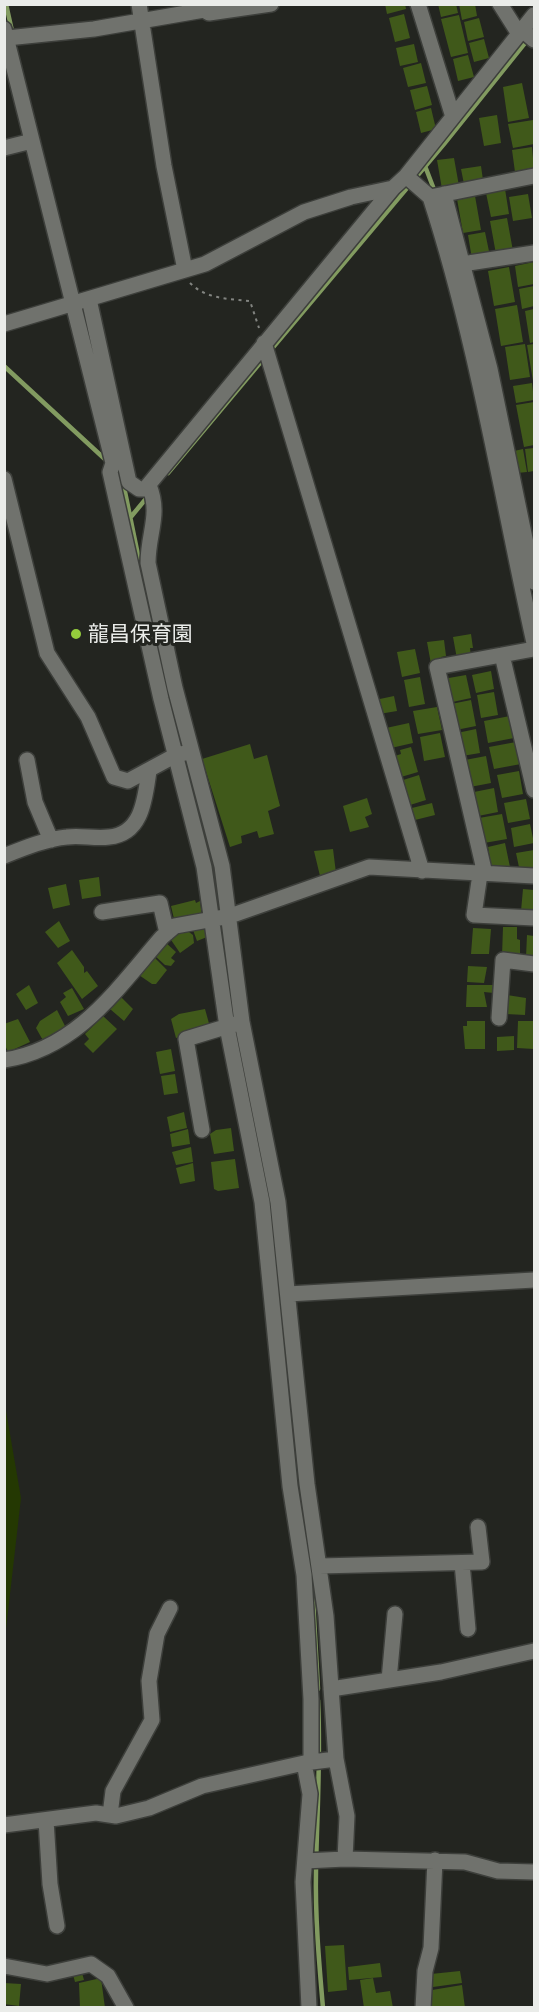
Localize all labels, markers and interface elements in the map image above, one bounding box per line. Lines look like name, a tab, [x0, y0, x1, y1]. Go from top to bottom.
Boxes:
place label: 龍昌保育園	[88, 621, 193, 647]
marker: 龍昌保育園	[69, 627, 83, 641]

